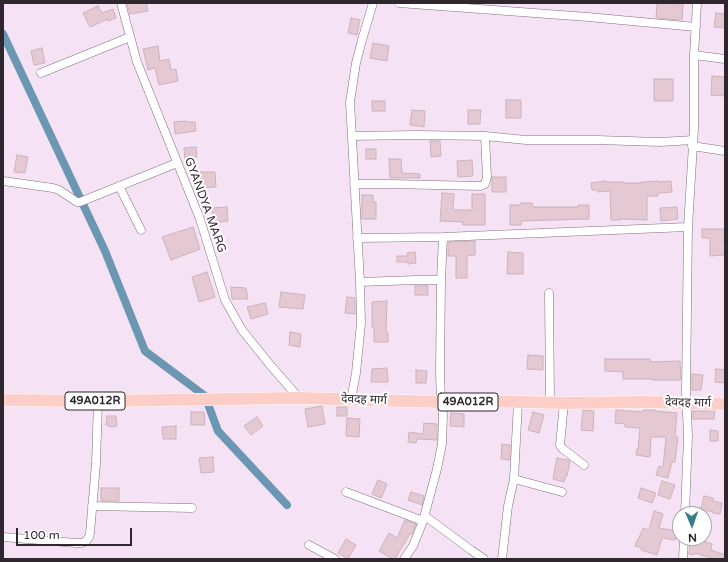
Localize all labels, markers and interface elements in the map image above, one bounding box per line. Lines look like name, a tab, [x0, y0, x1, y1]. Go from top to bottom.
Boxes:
street label: GYANDYA MARG	[181, 155, 229, 255]
road number: 49A012R	[65, 392, 125, 410]
street label: देवदह मार्ग	[341, 392, 387, 408]
road number: 49A012R	[438, 393, 498, 411]
street label: देवदह मार्ग	[665, 395, 711, 411]
north arrow	[672, 506, 712, 546]
scale bar	[18, 520, 134, 546]
text: 100 m	[23, 528, 60, 542]
text: N	[688, 531, 697, 544]

